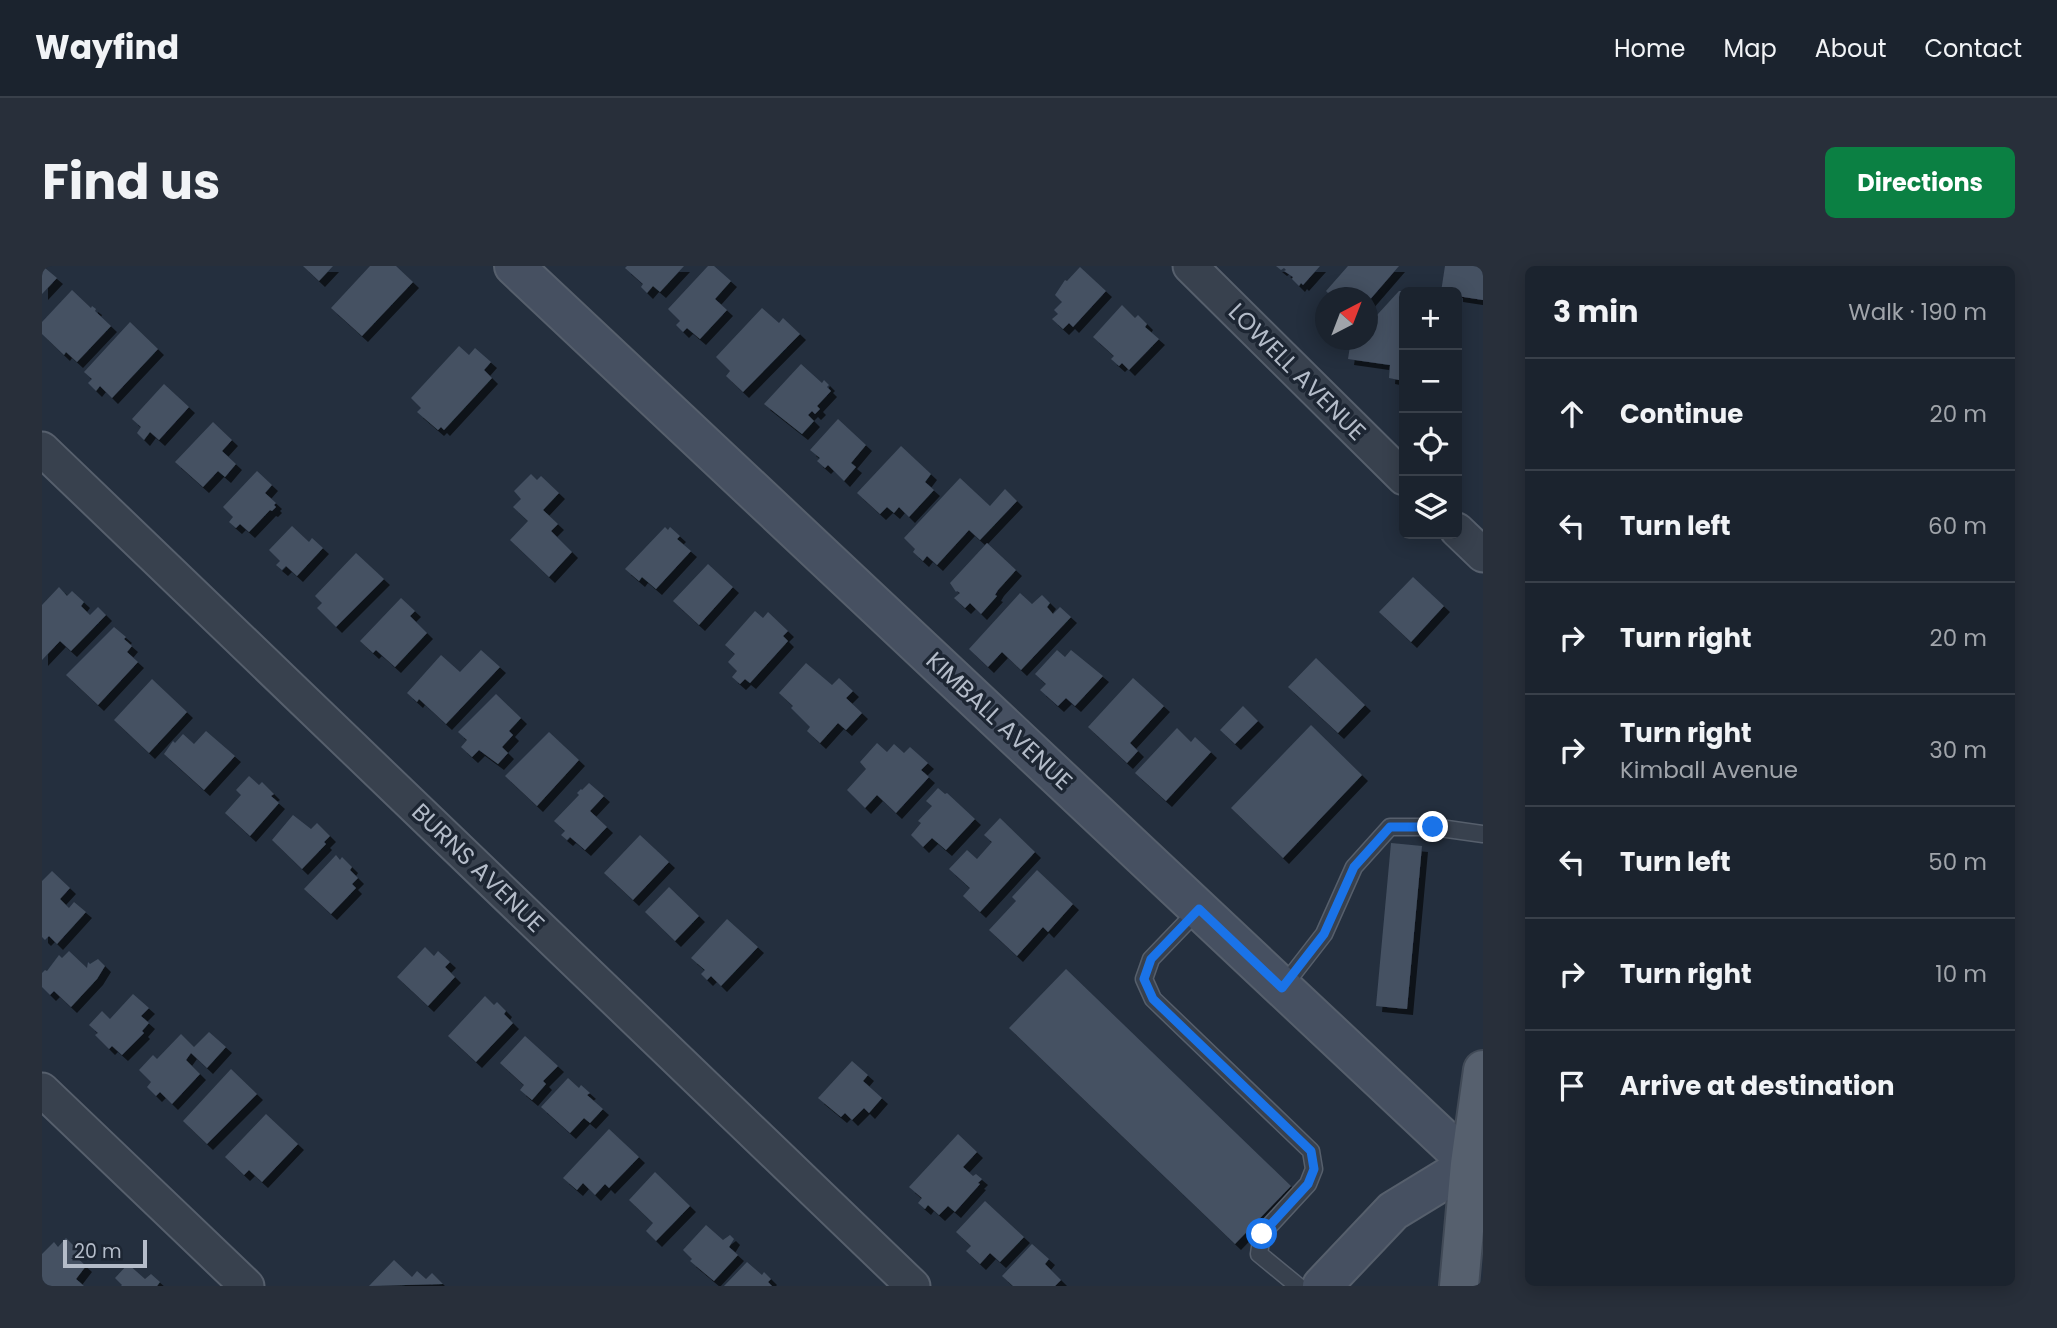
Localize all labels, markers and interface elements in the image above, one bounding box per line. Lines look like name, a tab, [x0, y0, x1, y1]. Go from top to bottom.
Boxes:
text: Wayfind	[35, 24, 179, 71]
text: Home	[1614, 32, 1686, 65]
text: Map	[1724, 32, 1777, 65]
text: About	[1815, 32, 1886, 65]
text: Contact	[1924, 32, 2022, 65]
button: Directions	[1825, 147, 2015, 218]
text: Find us	[42, 148, 220, 216]
north arrow	[1315, 287, 1378, 350]
map controls	[1399, 287, 1462, 539]
button: +	[1399, 287, 1462, 350]
text: 3 min	[1553, 290, 1638, 333]
street label: LOWELL AVENUE	[1221, 296, 1373, 448]
text: Walk · 190 m	[1848, 296, 1987, 328]
button: −	[1399, 350, 1462, 413]
icon: ahead	[1553, 395, 1591, 433]
text: Continue	[1620, 396, 1743, 432]
text: 20 m	[1929, 398, 1987, 430]
button: locate	[1399, 413, 1462, 476]
button: layers	[1399, 476, 1462, 539]
icon: left	[1553, 507, 1591, 545]
text: Turn left	[1620, 508, 1731, 544]
text: 60 m	[1928, 510, 1987, 542]
icon: right	[1553, 619, 1591, 657]
text: Turn right	[1620, 620, 1752, 656]
text: 20 m	[1929, 622, 1987, 654]
street label: KIMBALL AVENUE	[919, 644, 1080, 797]
text: Turn right	[1620, 715, 1752, 751]
icon: right	[1553, 731, 1591, 769]
text: 30 m	[1929, 734, 1987, 766]
text: Kimball Avenue	[1620, 754, 1798, 786]
street label: BURNS AVENUE	[405, 796, 552, 940]
route end	[1417, 811, 1448, 842]
icon: left	[1553, 843, 1591, 881]
text: Turn left	[1620, 844, 1731, 880]
text: 50 m	[1928, 846, 1987, 878]
icon: right	[1553, 955, 1591, 993]
text: Turn right	[1620, 956, 1752, 992]
text: 10 m	[1935, 958, 1987, 990]
icon: arrive	[1553, 1067, 1591, 1105]
text: Arrive at destination	[1620, 1068, 1895, 1104]
route start	[1246, 1218, 1277, 1249]
scale bar	[63, 1237, 147, 1269]
text: 20 m	[74, 1238, 122, 1265]

